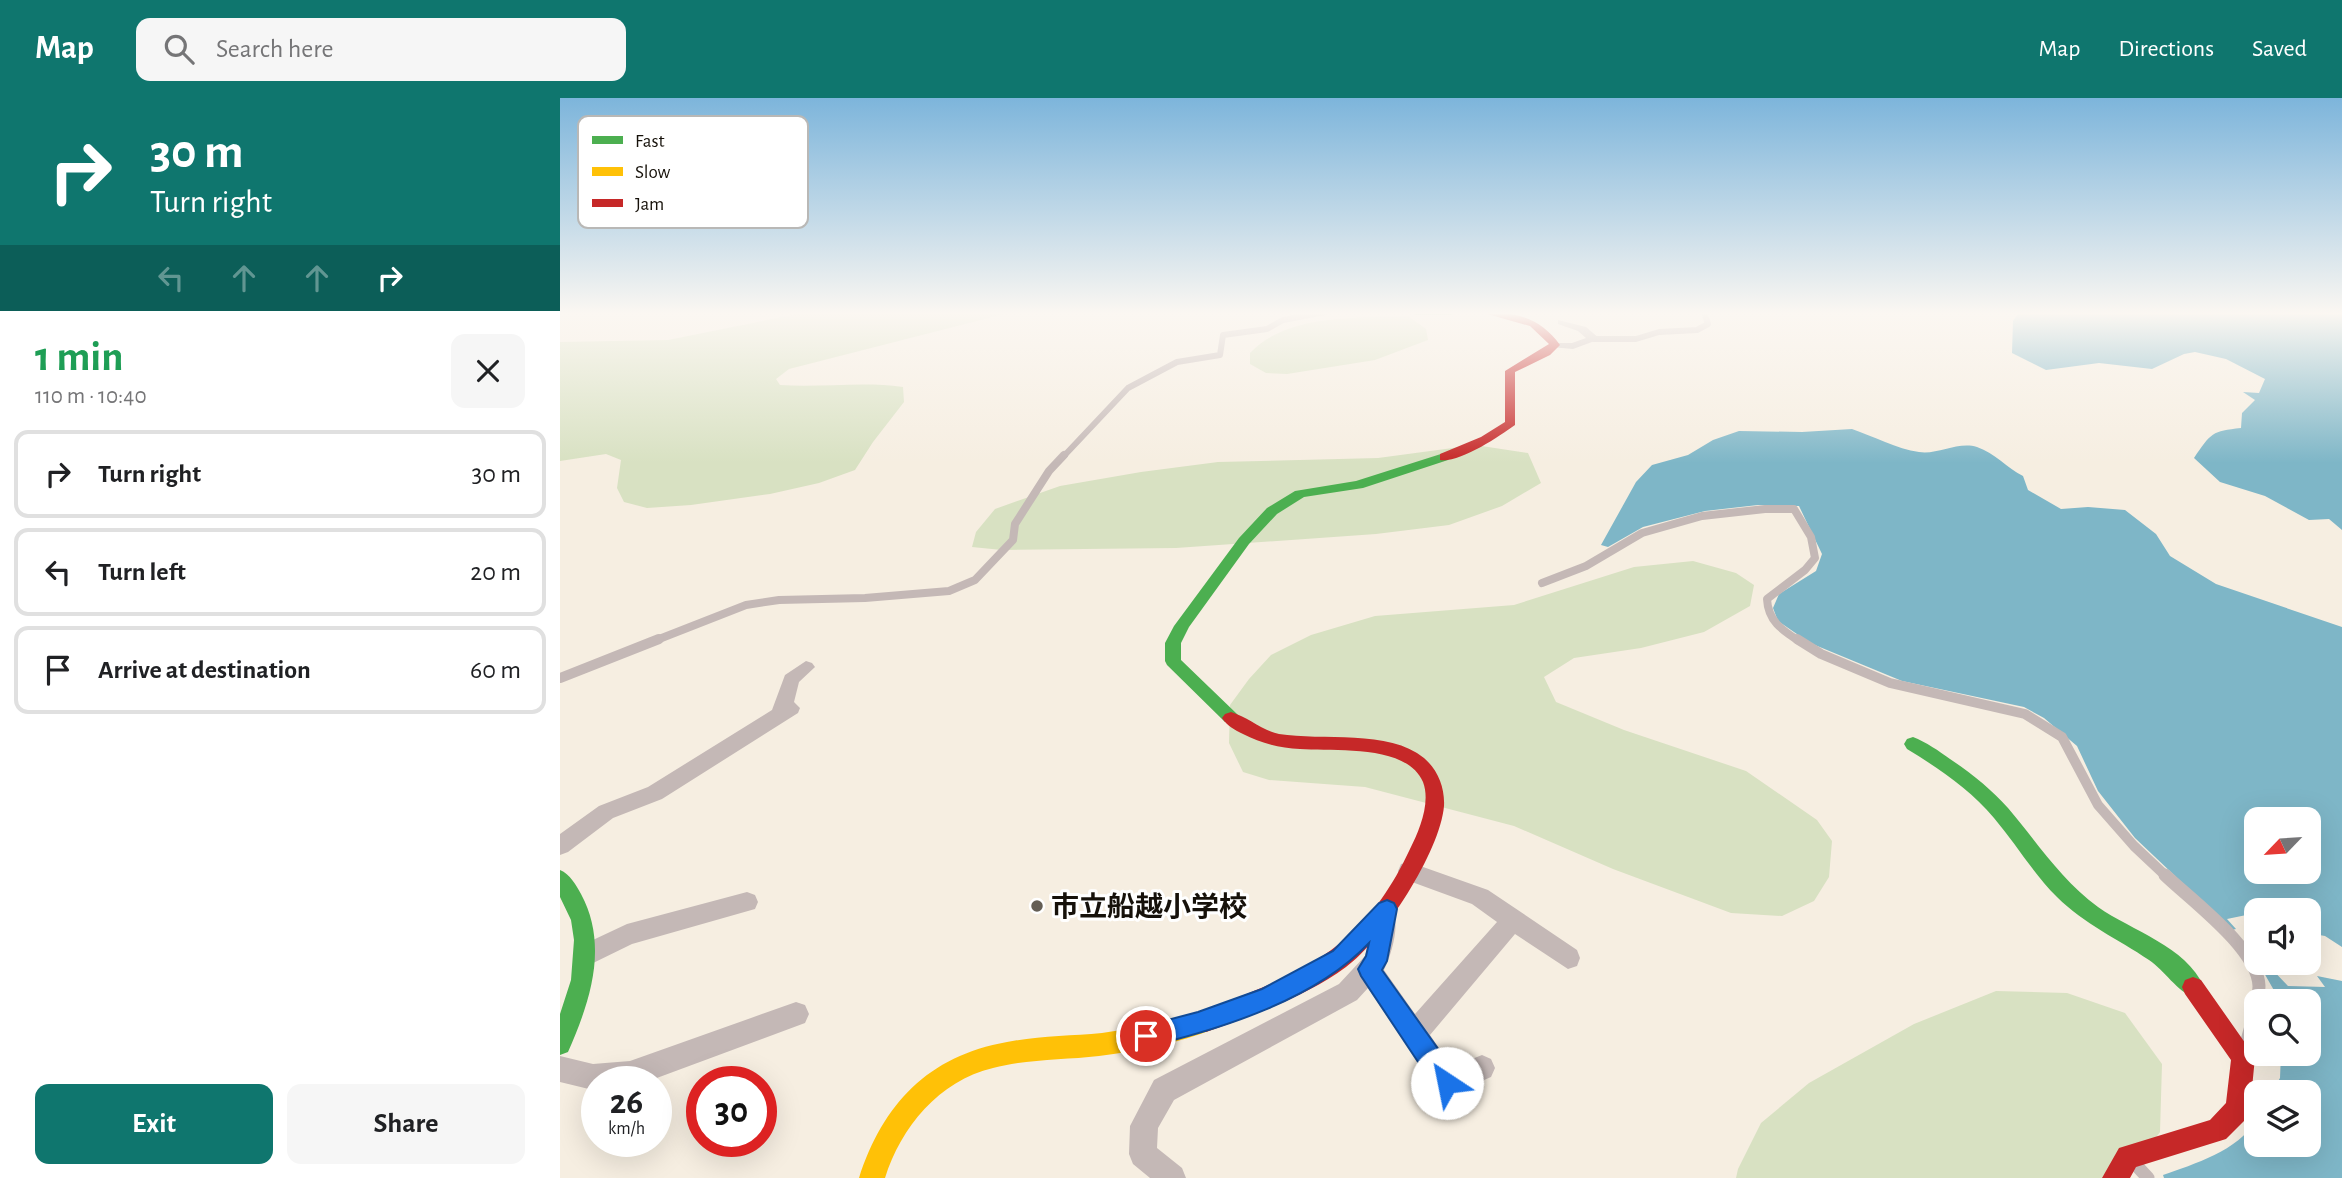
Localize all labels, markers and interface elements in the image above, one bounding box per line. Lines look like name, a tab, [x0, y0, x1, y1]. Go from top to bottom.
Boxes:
search box	[136, 18, 626, 81]
icon: search	[160, 30, 198, 68]
text: Map	[35, 32, 94, 65]
text: Search here	[216, 36, 334, 62]
text: Map	[2038, 37, 2080, 61]
text: Directions	[2118, 37, 2214, 61]
text: Saved	[2252, 37, 2307, 61]
legend	[578, 116, 808, 228]
icon: right	[35, 126, 126, 217]
text: 30 m	[150, 128, 244, 177]
text: Fast	[635, 132, 665, 151]
text: Slow	[635, 163, 671, 182]
text: Turn right	[150, 186, 272, 218]
text: Jam	[635, 195, 664, 214]
icon: left	[152, 259, 190, 297]
icon: ahead	[225, 259, 263, 297]
icon: ahead	[298, 259, 336, 297]
icon: right	[371, 259, 409, 297]
button: close	[451, 334, 525, 408]
text: 1 min	[35, 336, 124, 378]
text: 110 m · 10:40	[35, 385, 147, 408]
icon: right	[39, 455, 77, 493]
text: Turn right	[98, 461, 201, 487]
text: 30 m	[471, 461, 521, 487]
icon: left	[39, 553, 77, 591]
text: Turn left	[98, 559, 186, 585]
text: 20 m	[470, 559, 521, 585]
icon: arrive	[39, 651, 77, 689]
text: Arrive at destination	[98, 657, 311, 683]
text: 60 m	[470, 657, 521, 683]
north arrow	[2244, 807, 2320, 884]
map controls	[2244, 807, 2321, 1157]
place label: 市立船越小学校	[1051, 892, 1247, 922]
marker: 市立船越小学校	[1029, 898, 1045, 914]
button: sound	[2244, 898, 2321, 975]
button: search	[2244, 989, 2321, 1066]
pin	[1116, 1006, 1176, 1066]
icon: arrive	[1127, 1017, 1165, 1055]
position arrow	[1410, 1046, 1484, 1120]
speed limit sign: 30	[686, 1066, 777, 1157]
button: layers	[2244, 1080, 2321, 1157]
button: Exit	[35, 1084, 273, 1164]
button: Share	[287, 1084, 525, 1164]
text: 26	[610, 1085, 643, 1120]
text: km/h	[608, 1120, 645, 1138]

